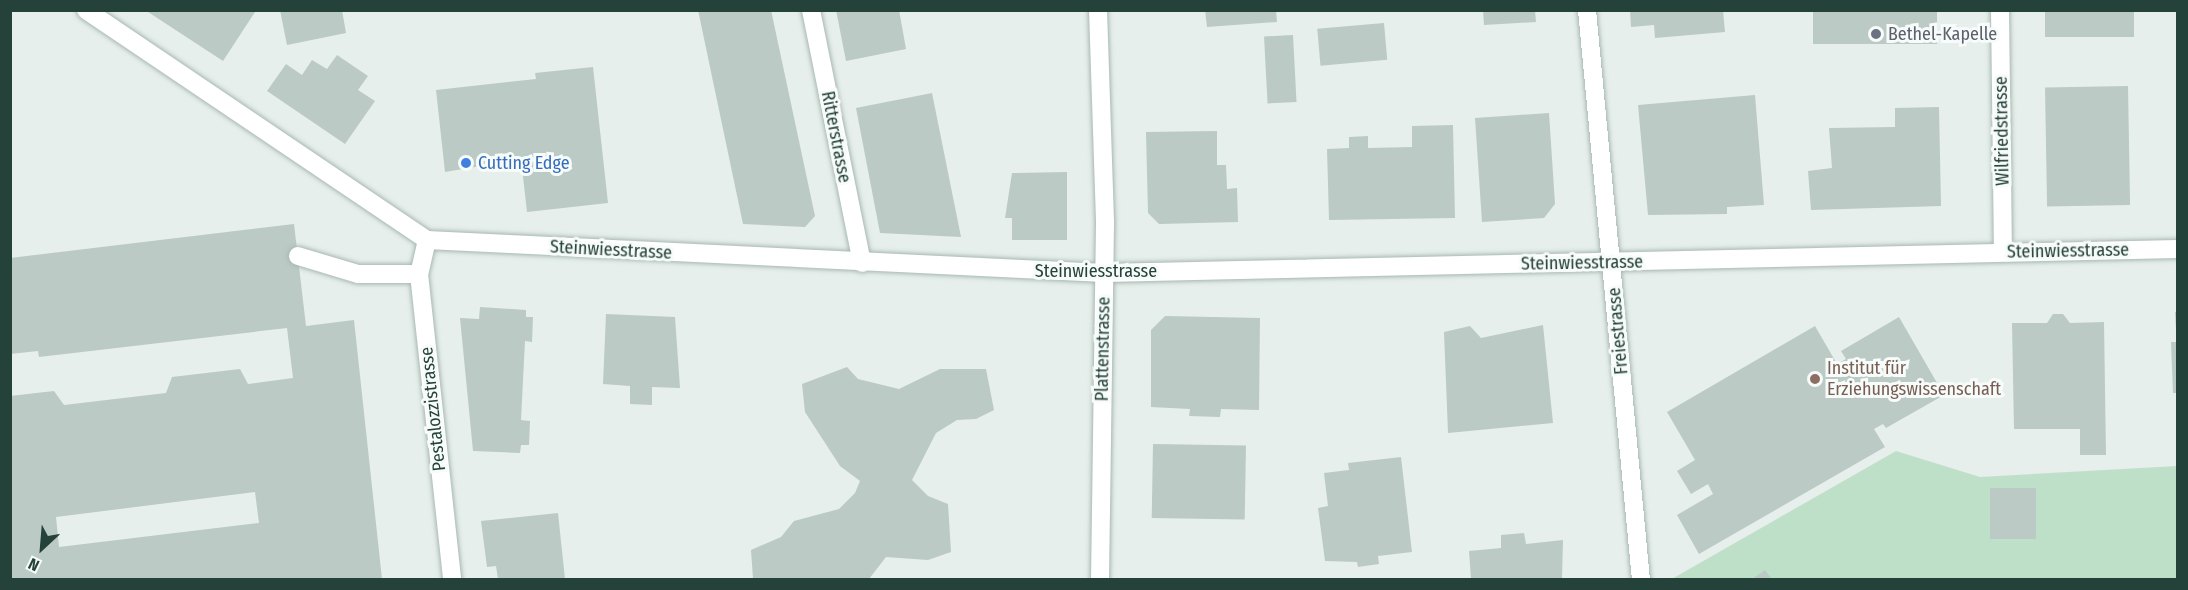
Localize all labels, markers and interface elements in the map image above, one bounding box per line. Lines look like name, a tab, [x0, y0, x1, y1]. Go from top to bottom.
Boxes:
place label: Bethel-Kapelle	[1888, 23, 1997, 45]
marker: Bethel-Kapelle	[1869, 27, 1883, 41]
street label: Wilfriedstrasse	[1990, 76, 2014, 186]
street label: Ritterstrasse	[817, 89, 855, 185]
place label: Cutting Edge	[478, 152, 570, 174]
marker: Cutting Edge	[459, 156, 473, 170]
street label: Steinwiesstrasse	[549, 236, 673, 264]
street label: Steinwiesstrasse	[2007, 239, 2129, 263]
street label: Steinwiesstrasse	[1521, 251, 1643, 275]
street label: Steinwiesstrasse	[1035, 260, 1157, 282]
street label: Freiestrasse	[1603, 287, 1633, 375]
street label: Plattenstrasse	[1091, 296, 1115, 402]
street label: Pestalozzistrasse	[416, 346, 450, 472]
place label: Institut für Erziehungswissenschaft	[1827, 358, 2001, 400]
marker: Institut für Erziehungswissenschaft	[1808, 372, 1822, 386]
north arrow	[12, 518, 72, 578]
text: N	[25, 554, 42, 575]

